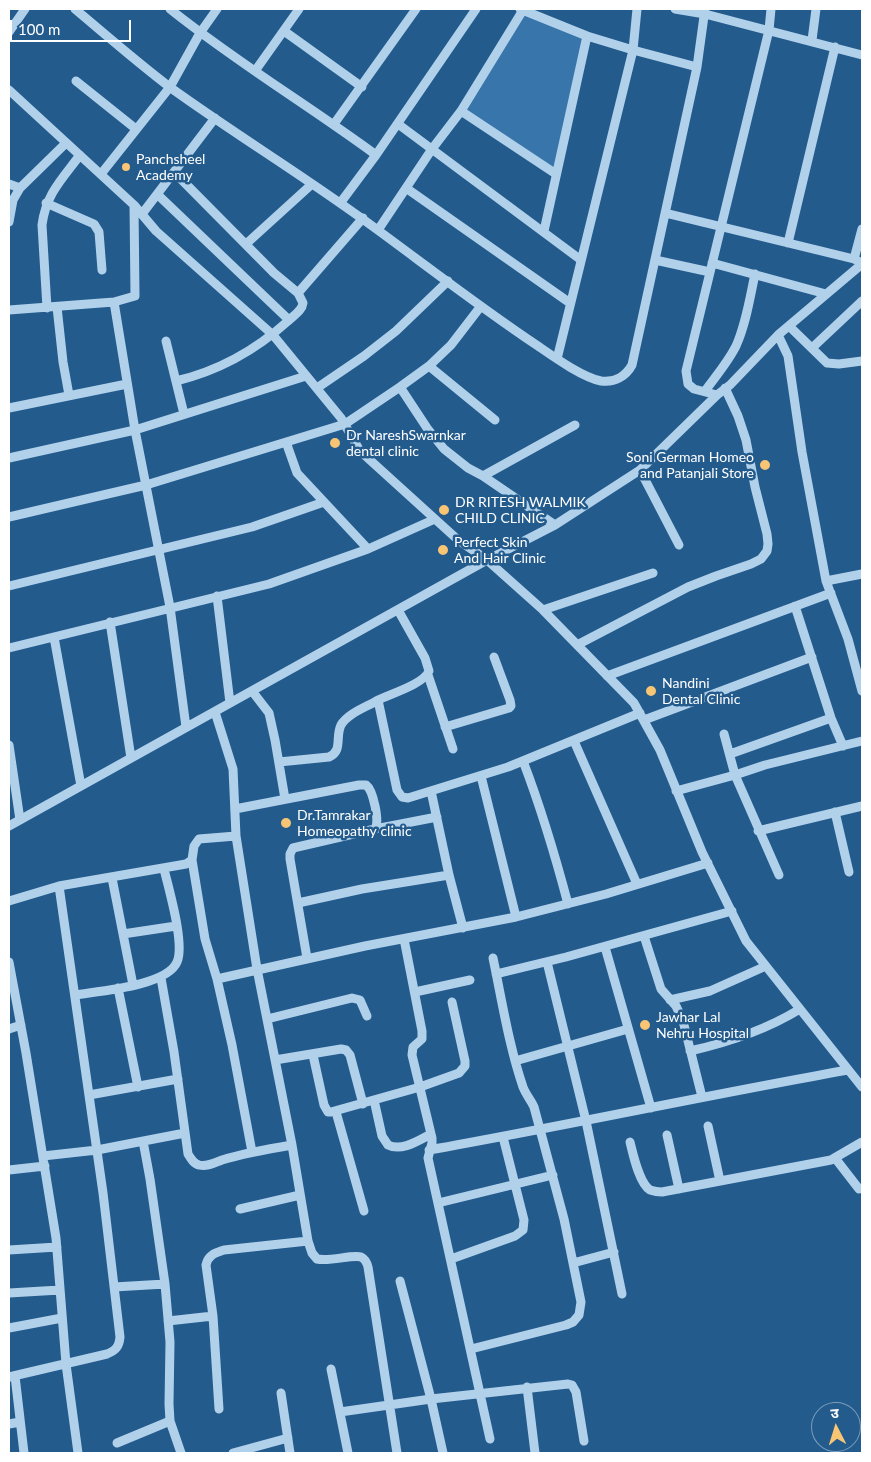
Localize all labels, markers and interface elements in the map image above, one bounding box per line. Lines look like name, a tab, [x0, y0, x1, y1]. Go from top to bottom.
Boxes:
scale bar	[12, 10, 134, 42]
text: 100 m	[18, 20, 60, 38]
place label: Panchsheel Academy	[136, 151, 205, 184]
marker: Panchsheel Academy	[120, 161, 132, 173]
place label: Dr NareshSwarnkar dental clinic	[346, 427, 466, 460]
marker: Dr NareshSwarnkar dental clinic	[328, 436, 342, 450]
place label: Soni German Homeo and Patanjali Store	[626, 449, 754, 482]
marker: Soni German Homeo and Patanjali Store	[758, 458, 772, 472]
place label: DR RITESH WALMIK CHILD CLINIC	[455, 494, 586, 526]
marker: DR RITESH WALMIK CHILD CLINIC	[437, 503, 451, 517]
place label: Perfect Skin And Hair Clinic	[454, 534, 546, 566]
marker: Perfect Skin And Hair Clinic	[436, 543, 450, 557]
place label: Nandini Dental Clinic	[662, 675, 740, 708]
marker: Nandini Dental Clinic	[644, 684, 658, 698]
place label: Dr.Tamrakar Homeopathy clinic	[297, 807, 412, 840]
marker: Dr.Tamrakar Homeopathy clinic	[279, 816, 293, 830]
place label: Jawhar Lal Nehru Hospital	[656, 1009, 749, 1042]
marker: Jawhar Lal Nehru Hospital	[638, 1018, 652, 1032]
north arrow	[811, 1402, 861, 1452]
text: उ	[830, 1404, 840, 1421]

